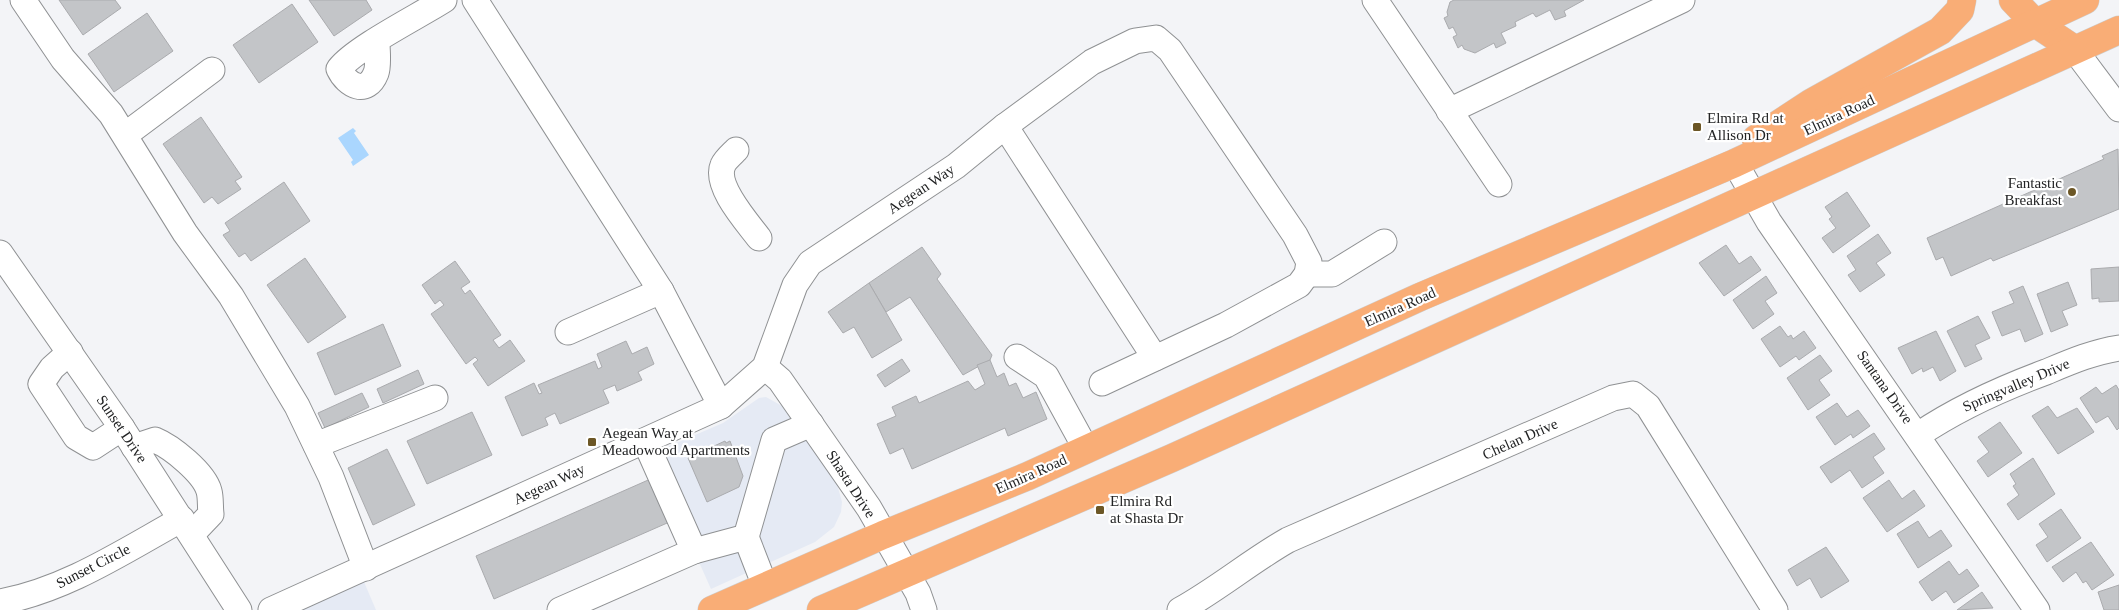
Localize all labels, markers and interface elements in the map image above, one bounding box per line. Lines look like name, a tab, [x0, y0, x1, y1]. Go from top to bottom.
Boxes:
street label: Elmira Road	[1801, 91, 1877, 138]
place label: Elmira Rd at Allison Dr	[1707, 110, 1784, 143]
marker: Elmira Rd at Allison Dr	[1691, 121, 1703, 133]
street label: Aegean Way	[885, 161, 958, 217]
place label: Fantastic Breakfast	[2005, 175, 2063, 208]
marker: Fantastic Breakfast	[2066, 186, 2078, 198]
street label: Elmira Road	[1362, 284, 1439, 330]
street label: Santana Drive	[1854, 347, 1916, 427]
street label: Springvalley Drive	[1960, 355, 2072, 415]
street label: Sunset Drive	[94, 392, 151, 466]
street label: Chelan Drive	[1480, 415, 1560, 463]
place label: Aegean Way at Meadowood Apartments	[602, 425, 750, 458]
marker: Aegean Way at Meadowood Apartments	[586, 436, 598, 448]
street label: Shasta Drive	[823, 447, 879, 521]
street label: Elmira Road	[993, 451, 1070, 497]
street label: Aegean Way	[511, 460, 587, 507]
place label: Elmira Rd at Shasta Dr	[1110, 493, 1183, 526]
marker: Elmira Rd at Shasta Dr	[1094, 504, 1106, 516]
street label: Sunset Circle	[54, 540, 133, 591]

